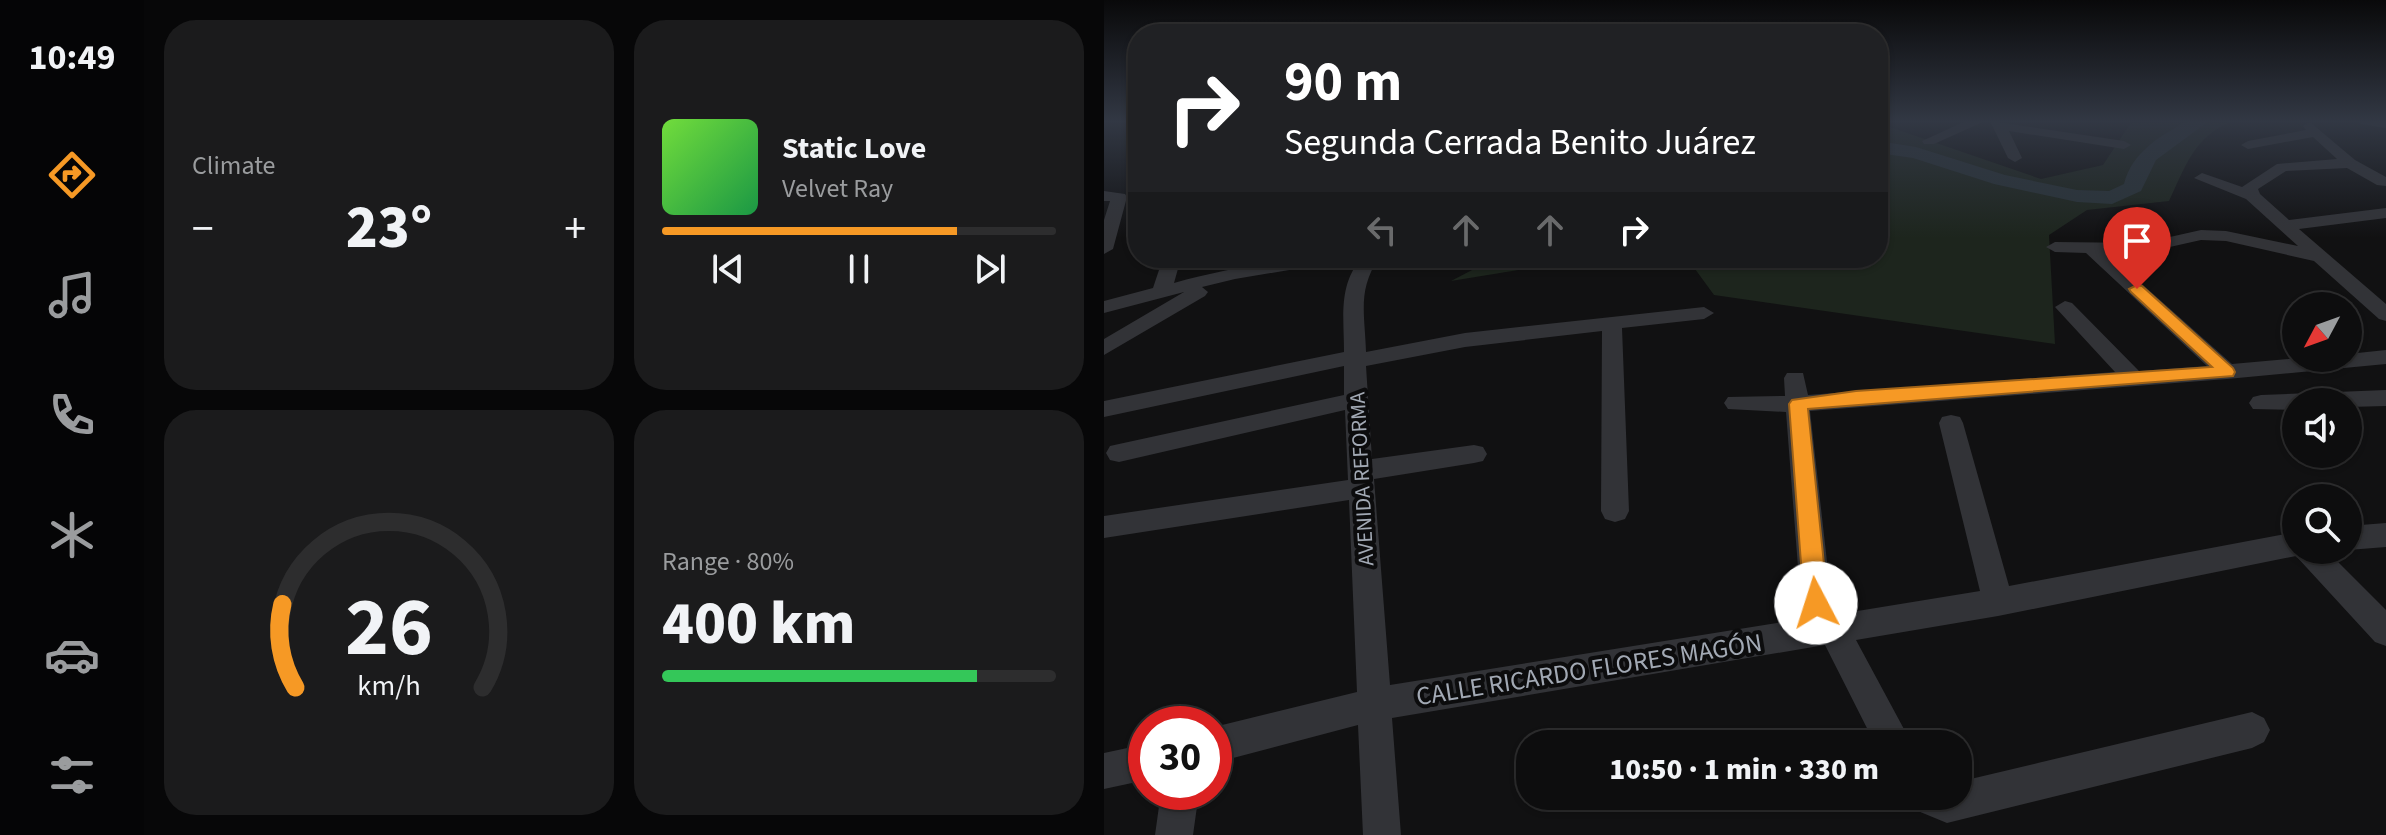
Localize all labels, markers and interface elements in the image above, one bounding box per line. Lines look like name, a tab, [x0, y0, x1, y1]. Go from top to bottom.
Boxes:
text: 10:49	[29, 32, 115, 83]
text: 90 m	[1284, 43, 1402, 122]
icon: right	[1152, 56, 1256, 160]
text: Segunda Cerrada Benito Juárez	[1284, 117, 1756, 168]
text: Static Love	[782, 127, 926, 170]
icon: directions	[44, 147, 100, 203]
text: Climate	[192, 147, 276, 184]
text: Velvet Ray	[782, 170, 893, 207]
text: 23°	[346, 186, 432, 271]
text: −	[192, 198, 214, 261]
text: +	[564, 198, 586, 261]
pin	[2103, 207, 2171, 289]
icon: left	[1360, 208, 1404, 252]
icon: ahead	[1444, 208, 1488, 252]
icon: ahead	[1528, 208, 1572, 252]
icon: right	[1612, 208, 1656, 252]
icon: arrive	[2115, 219, 2159, 263]
icon: previous	[706, 247, 750, 291]
icon: pause	[837, 247, 881, 291]
icon: next	[968, 247, 1012, 291]
icon: music	[44, 267, 100, 323]
north arrow	[2282, 292, 2362, 372]
map controls	[2282, 292, 2362, 564]
icon: phone	[44, 387, 100, 443]
button: sound	[2282, 388, 2362, 468]
street label: AVENIDA REFORMA	[1341, 391, 1383, 567]
button: search	[2282, 484, 2362, 564]
icon: climate	[44, 507, 100, 563]
text: Range · 80%	[662, 543, 794, 580]
position arrow	[1774, 561, 1858, 645]
text: 26	[345, 569, 433, 687]
text: 400 km	[662, 582, 855, 667]
street label: CALLE RICARDO FLORES MAGÓN	[1414, 624, 1765, 715]
icon: car	[44, 627, 100, 683]
text: km/h	[357, 666, 421, 706]
speed limit sign: 30	[1128, 706, 1232, 810]
icon: filters	[44, 747, 100, 803]
text: 10:50 · 1 min · 330 m	[1609, 748, 1879, 791]

